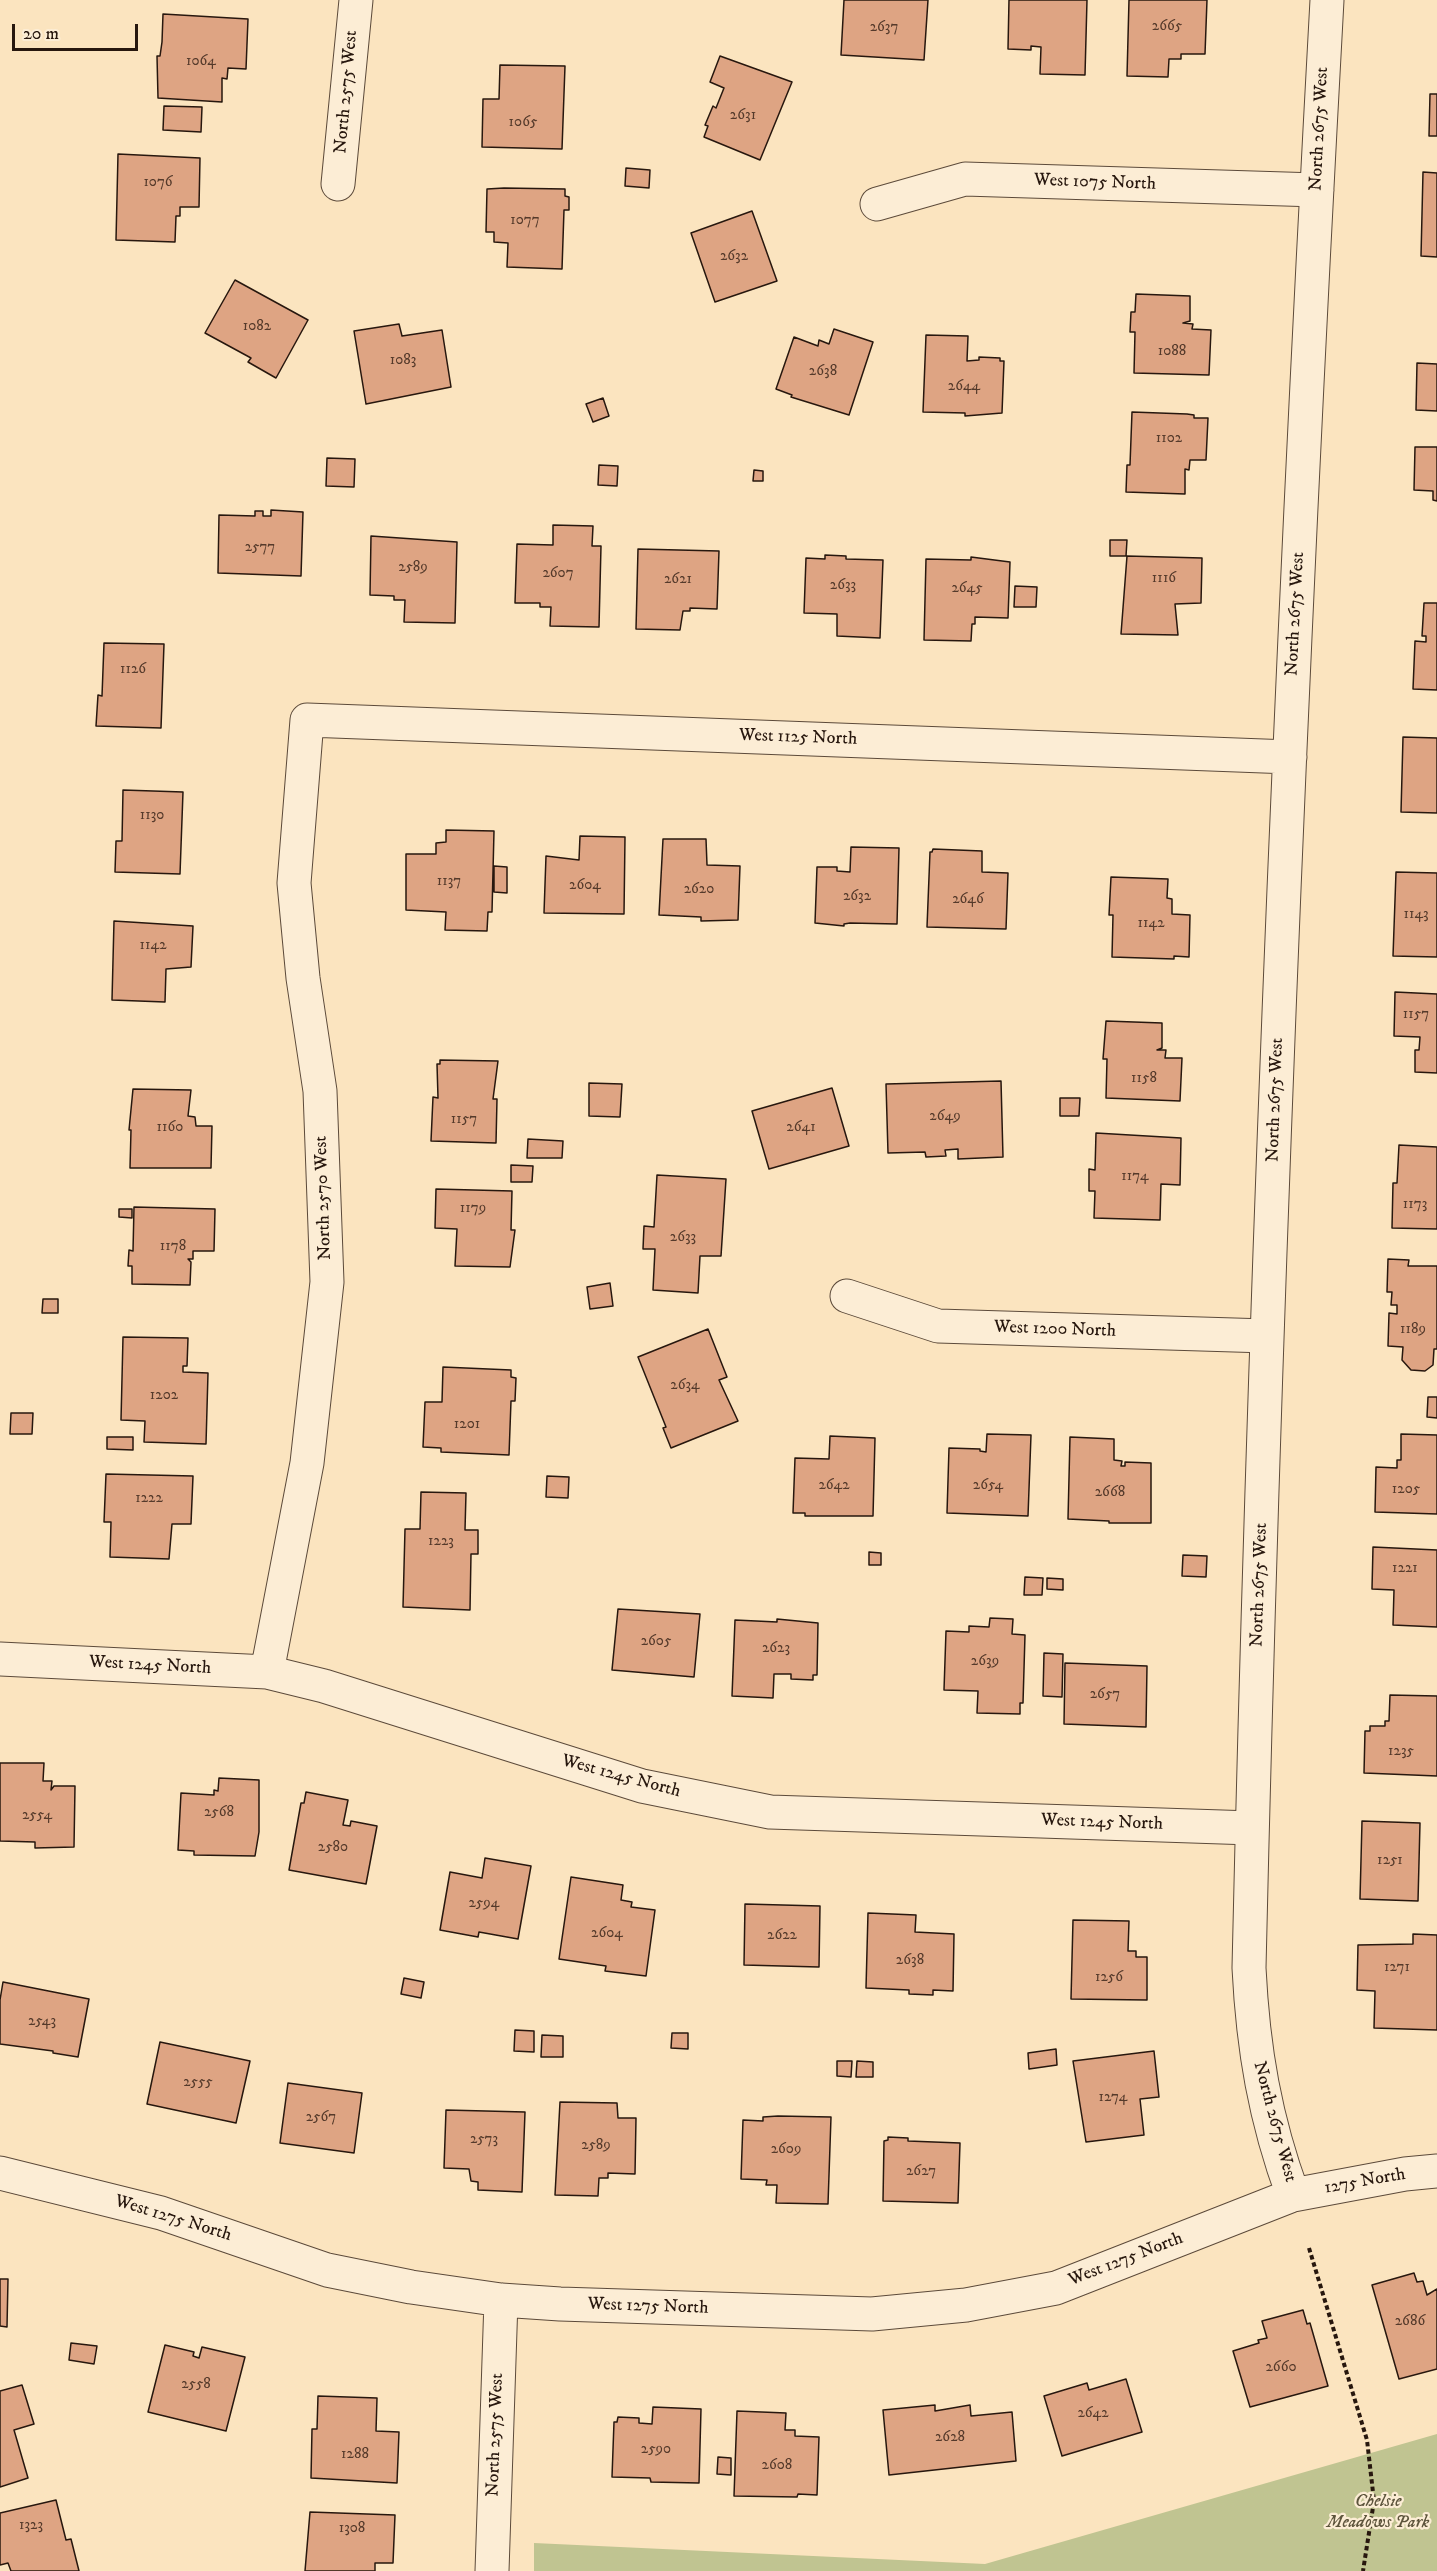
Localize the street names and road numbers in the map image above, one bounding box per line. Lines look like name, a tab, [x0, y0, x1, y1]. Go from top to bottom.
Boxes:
street label: North 2575 West	[331, 29, 363, 155]
street label: North 2675 West	[1306, 66, 1334, 192]
street label: West 1075 North	[1034, 170, 1156, 196]
street label: North 2675 West	[1282, 551, 1310, 677]
street label: West 1125 North	[738, 725, 858, 751]
street label: North 2675 West	[1263, 1038, 1289, 1162]
street label: North 2570 West	[311, 1135, 337, 1261]
street label: West 1200 North	[993, 1317, 1117, 1343]
street label: North 2675 West	[1247, 1523, 1273, 1647]
street label: West 1245 North	[88, 1652, 212, 1680]
street label: West 1245 North	[559, 1751, 683, 1803]
street label: West 1245 North	[1041, 1810, 1163, 1836]
street label: North 2675 West	[1248, 2059, 1300, 2185]
street label: 1275 North	[1323, 2164, 1407, 2200]
street label: West 1275 North	[112, 2191, 234, 2247]
street label: West 1275 North	[1066, 2228, 1186, 2292]
street label: West 1275 North	[587, 2294, 709, 2320]
street label: North 2575 West	[483, 2373, 509, 2497]

